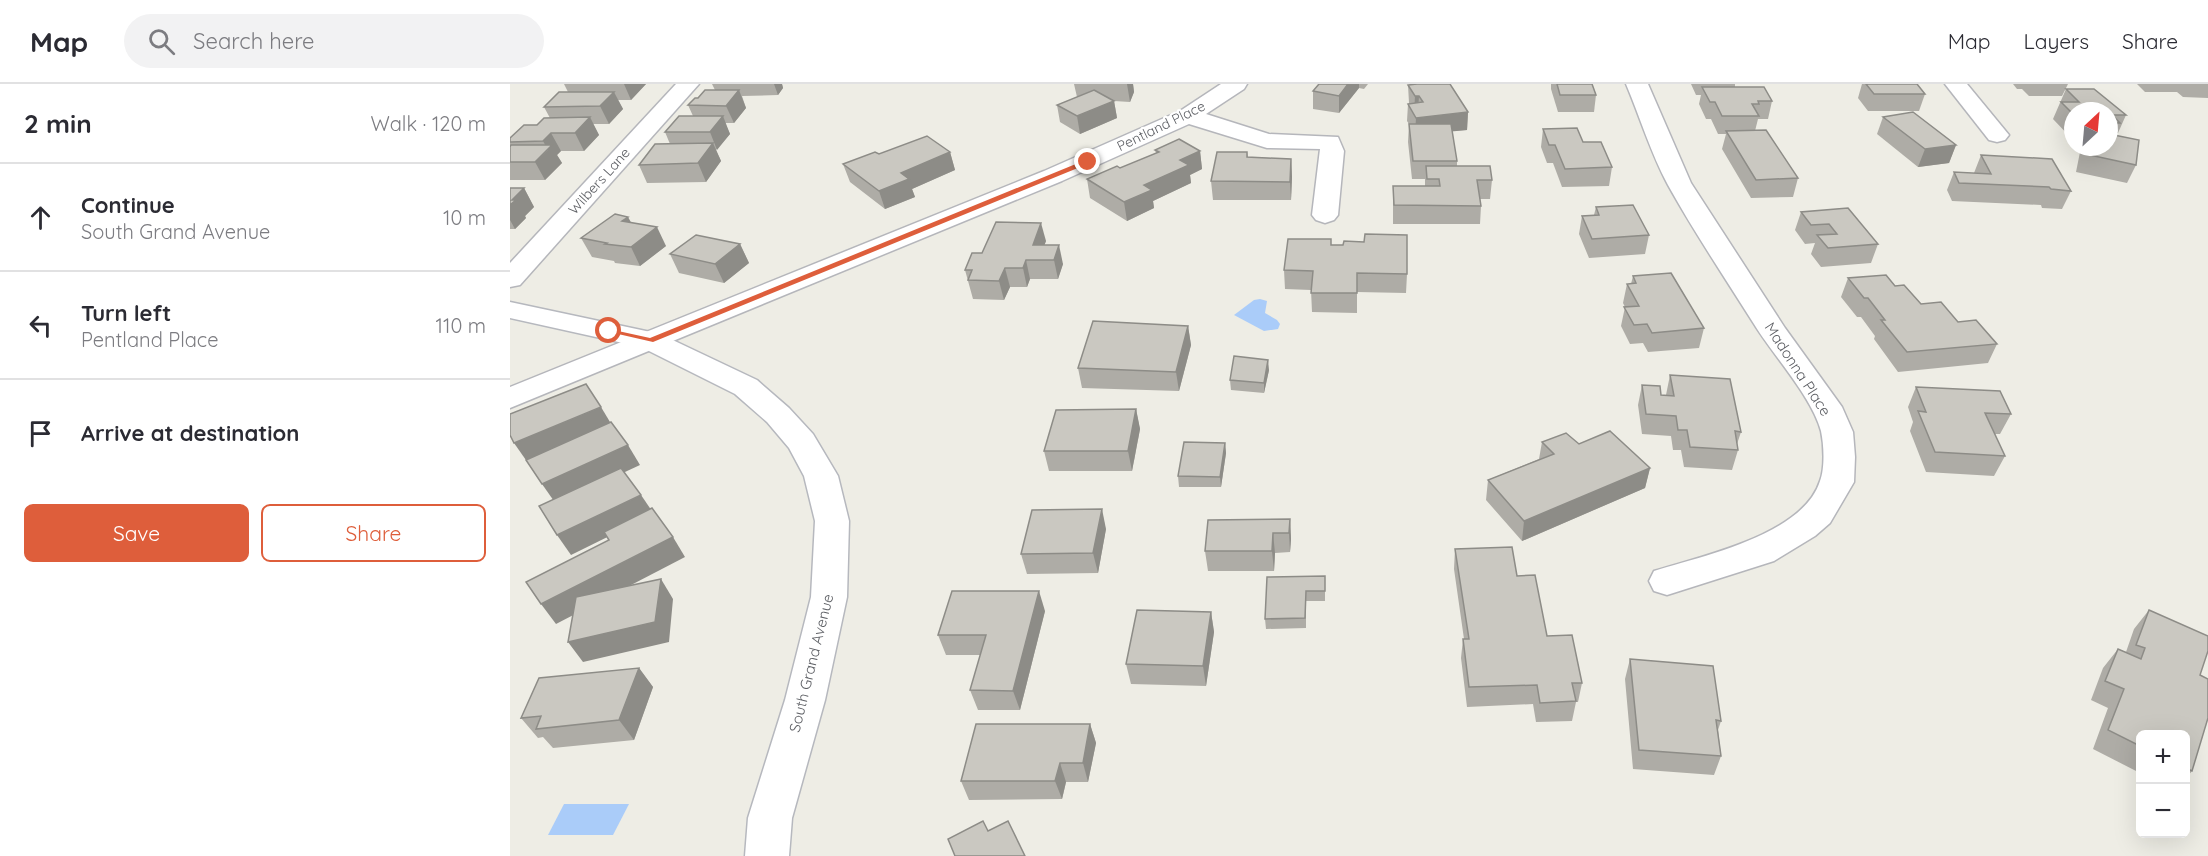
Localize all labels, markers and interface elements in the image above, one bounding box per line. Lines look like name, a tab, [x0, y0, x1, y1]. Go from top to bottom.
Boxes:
search box	[124, 14, 544, 68]
text: Map	[30, 24, 88, 59]
icon: search	[145, 25, 178, 58]
text: Search here	[193, 27, 315, 55]
text: Map	[1948, 28, 1991, 54]
text: Layers	[2024, 28, 2089, 54]
text: Share	[2122, 28, 2178, 54]
street label: Pentland Place	[1114, 97, 1208, 155]
north arrow	[2064, 102, 2118, 156]
text: 2 min	[24, 107, 92, 140]
text: Walk · 120 m	[371, 111, 486, 136]
street label: Wilbers Lane	[564, 144, 634, 218]
route end	[1074, 148, 1100, 174]
text: Continue	[81, 191, 175, 219]
icon: ahead	[24, 201, 57, 234]
text: 10 m	[443, 205, 486, 230]
text: South Grand Avenue	[81, 219, 270, 244]
text: Turn left	[81, 299, 171, 327]
icon: left	[24, 309, 57, 342]
text: 110 m	[436, 313, 486, 338]
route start	[595, 317, 621, 343]
street label: Madonna Place	[1761, 319, 1835, 419]
text: Pentland Place	[81, 327, 219, 352]
icon: arrive	[24, 417, 57, 450]
text: Arrive at destination	[81, 419, 299, 447]
button: Save	[24, 504, 249, 562]
button: Share	[261, 504, 486, 562]
street label: South Grand Avenue	[785, 592, 837, 734]
map controls	[2136, 730, 2190, 838]
button: +	[2136, 730, 2190, 784]
button: −	[2136, 784, 2190, 838]

